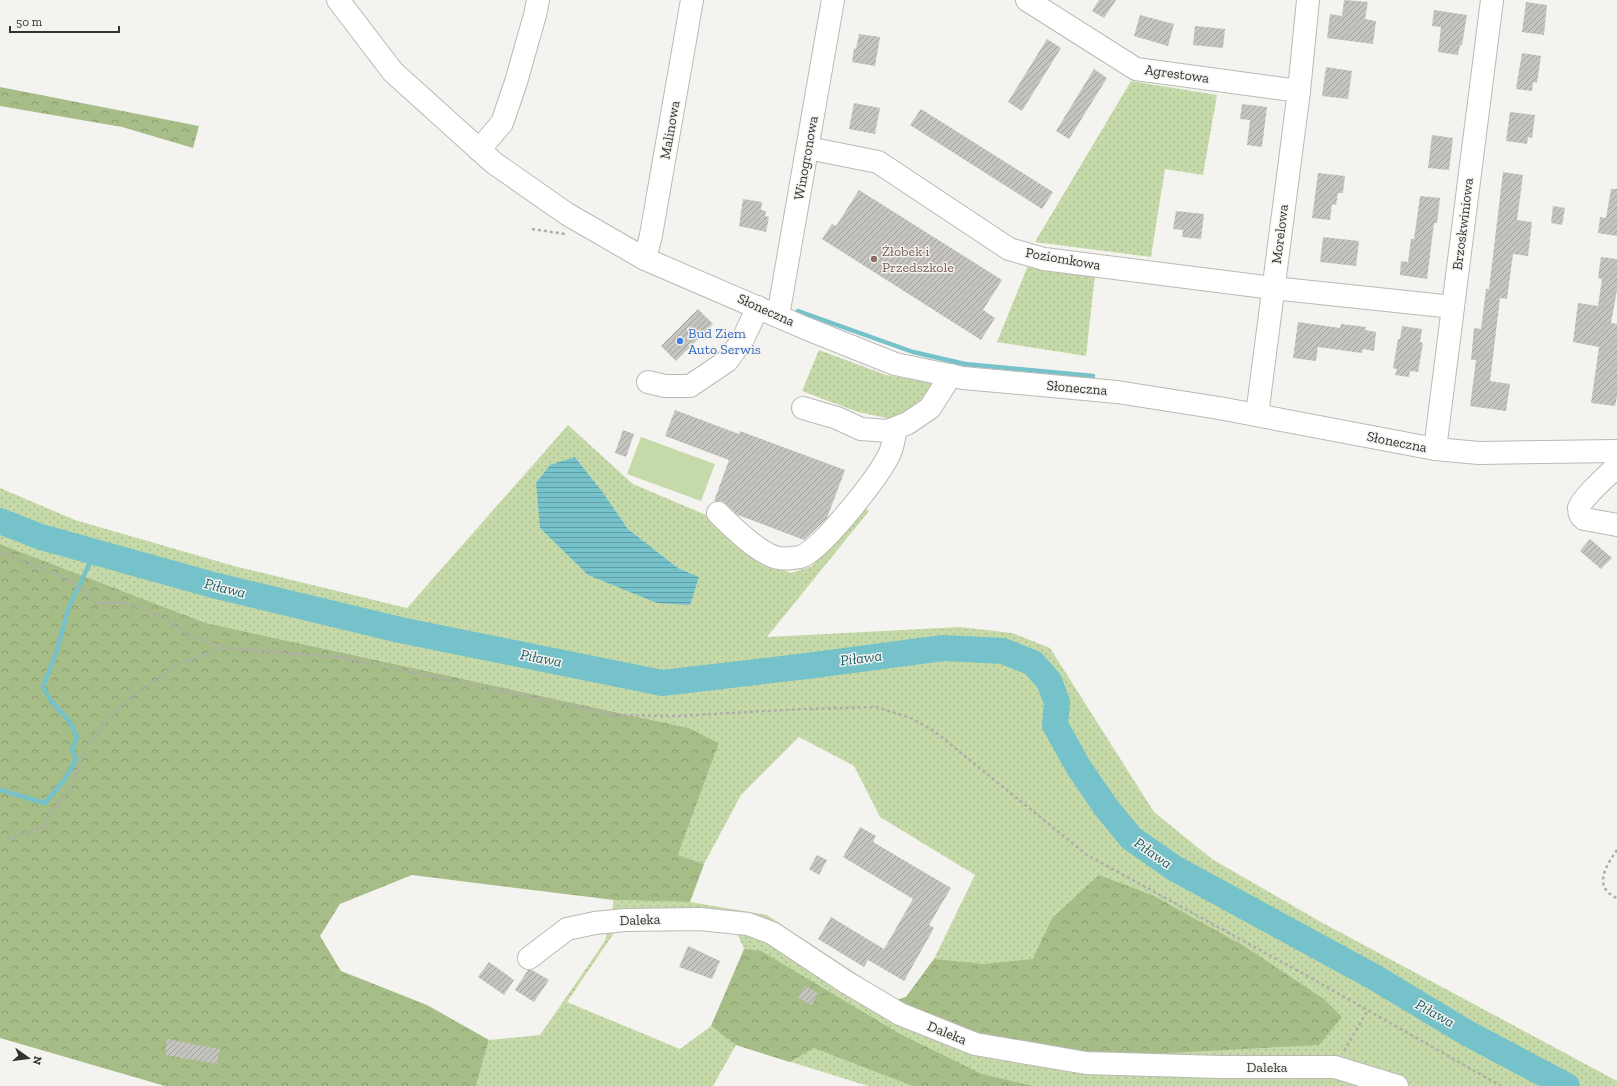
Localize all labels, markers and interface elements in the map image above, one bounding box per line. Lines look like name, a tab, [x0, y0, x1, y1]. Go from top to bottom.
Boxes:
scale bar	[10, 8, 119, 34]
text: 50 m	[16, 15, 43, 29]
street label: Agrestowa	[1144, 61, 1211, 87]
street label: Malinowa	[656, 99, 684, 161]
street label: Winogronowa	[790, 114, 822, 201]
street label: Brzoskwiniowa	[1449, 177, 1477, 271]
street label: Morelowa	[1268, 203, 1292, 265]
place label: Żłobek i Przedszkole	[882, 243, 954, 276]
street label: Poziomkowa	[1024, 244, 1102, 274]
marker: Żłobek i Przedszkole	[869, 254, 879, 264]
street label: Słoneczna	[735, 290, 797, 330]
place label: Bud Ziem Auto Serwis	[688, 325, 761, 358]
marker: Bud Ziem Auto Serwis	[675, 336, 685, 346]
street label: Słoneczna	[1046, 377, 1108, 399]
street label: Słoneczna	[1366, 428, 1429, 456]
water label: Piława	[202, 574, 248, 602]
water label: Piława	[519, 645, 563, 671]
water label: Piława	[839, 647, 883, 669]
water label: Piława	[1131, 834, 1175, 872]
street label: Daleka	[619, 911, 661, 929]
water label: Piława	[1412, 995, 1458, 1031]
street label: Daleka	[925, 1017, 969, 1049]
north arrow	[8, 1038, 48, 1078]
text: N	[30, 1055, 45, 1067]
street label: Daleka	[1247, 1059, 1288, 1076]

